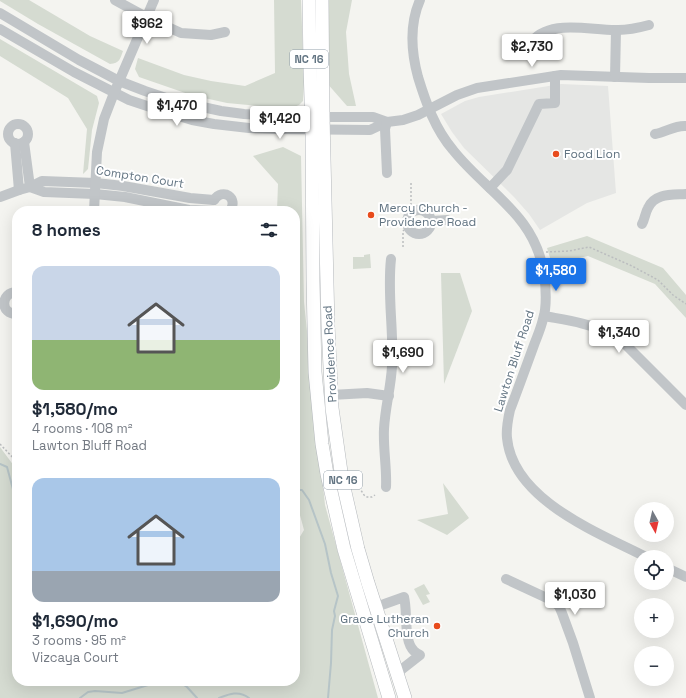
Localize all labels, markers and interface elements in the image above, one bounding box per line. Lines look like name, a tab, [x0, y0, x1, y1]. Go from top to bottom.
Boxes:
pin: $962	[123, 11, 171, 45]
text: $962	[131, 15, 163, 32]
pin: $2,730	[499, 34, 565, 68]
text: $2,730	[511, 38, 553, 55]
road number: NC 16	[290, 50, 328, 68]
pin: $1,470	[144, 93, 210, 127]
text: $1,470	[157, 97, 197, 114]
pin: $1,420	[247, 106, 313, 140]
text: $1,420	[259, 110, 301, 127]
place label: Food Lion	[564, 146, 620, 162]
marker: Food Lion	[551, 149, 561, 159]
street label: Compton Court	[95, 162, 185, 192]
place label: Mercy Church - Providence Road	[379, 200, 476, 230]
marker: Mercy Church - Providence Road	[366, 210, 376, 220]
text: 8 homes	[32, 219, 101, 241]
icon: filters	[258, 219, 280, 241]
pin: $1,580	[523, 258, 589, 292]
text: $1,580	[535, 262, 577, 279]
icon: home	[120, 292, 192, 364]
street label: Providence Road	[319, 305, 341, 403]
street label: Lawton Bluff Road	[490, 308, 538, 414]
pin: $1,340	[586, 320, 652, 354]
text: $1,340	[598, 324, 640, 341]
pin: $1,690	[370, 340, 436, 374]
text: $1,690	[382, 344, 424, 361]
text: $1,580/mo	[32, 398, 118, 420]
text: 4 rooms · 108 m²	[32, 420, 133, 437]
text: Lawton Bluff Road	[32, 437, 147, 454]
road number: NC 16	[324, 471, 362, 489]
north arrow	[634, 502, 674, 542]
map controls	[634, 502, 674, 686]
icon: home	[120, 504, 192, 576]
button: locate	[634, 550, 674, 590]
pin: $1,030	[542, 582, 608, 616]
text: $1,030	[554, 586, 596, 603]
button: +	[634, 598, 674, 638]
text: $1,690/mo	[32, 610, 118, 632]
place label: Grace Lutheran Church	[340, 611, 429, 641]
marker: Grace Lutheran Church	[432, 621, 442, 631]
text: 3 rooms · 95 m²	[32, 632, 126, 649]
button: −	[634, 646, 674, 686]
text: Vizcaya Court	[32, 649, 119, 666]

